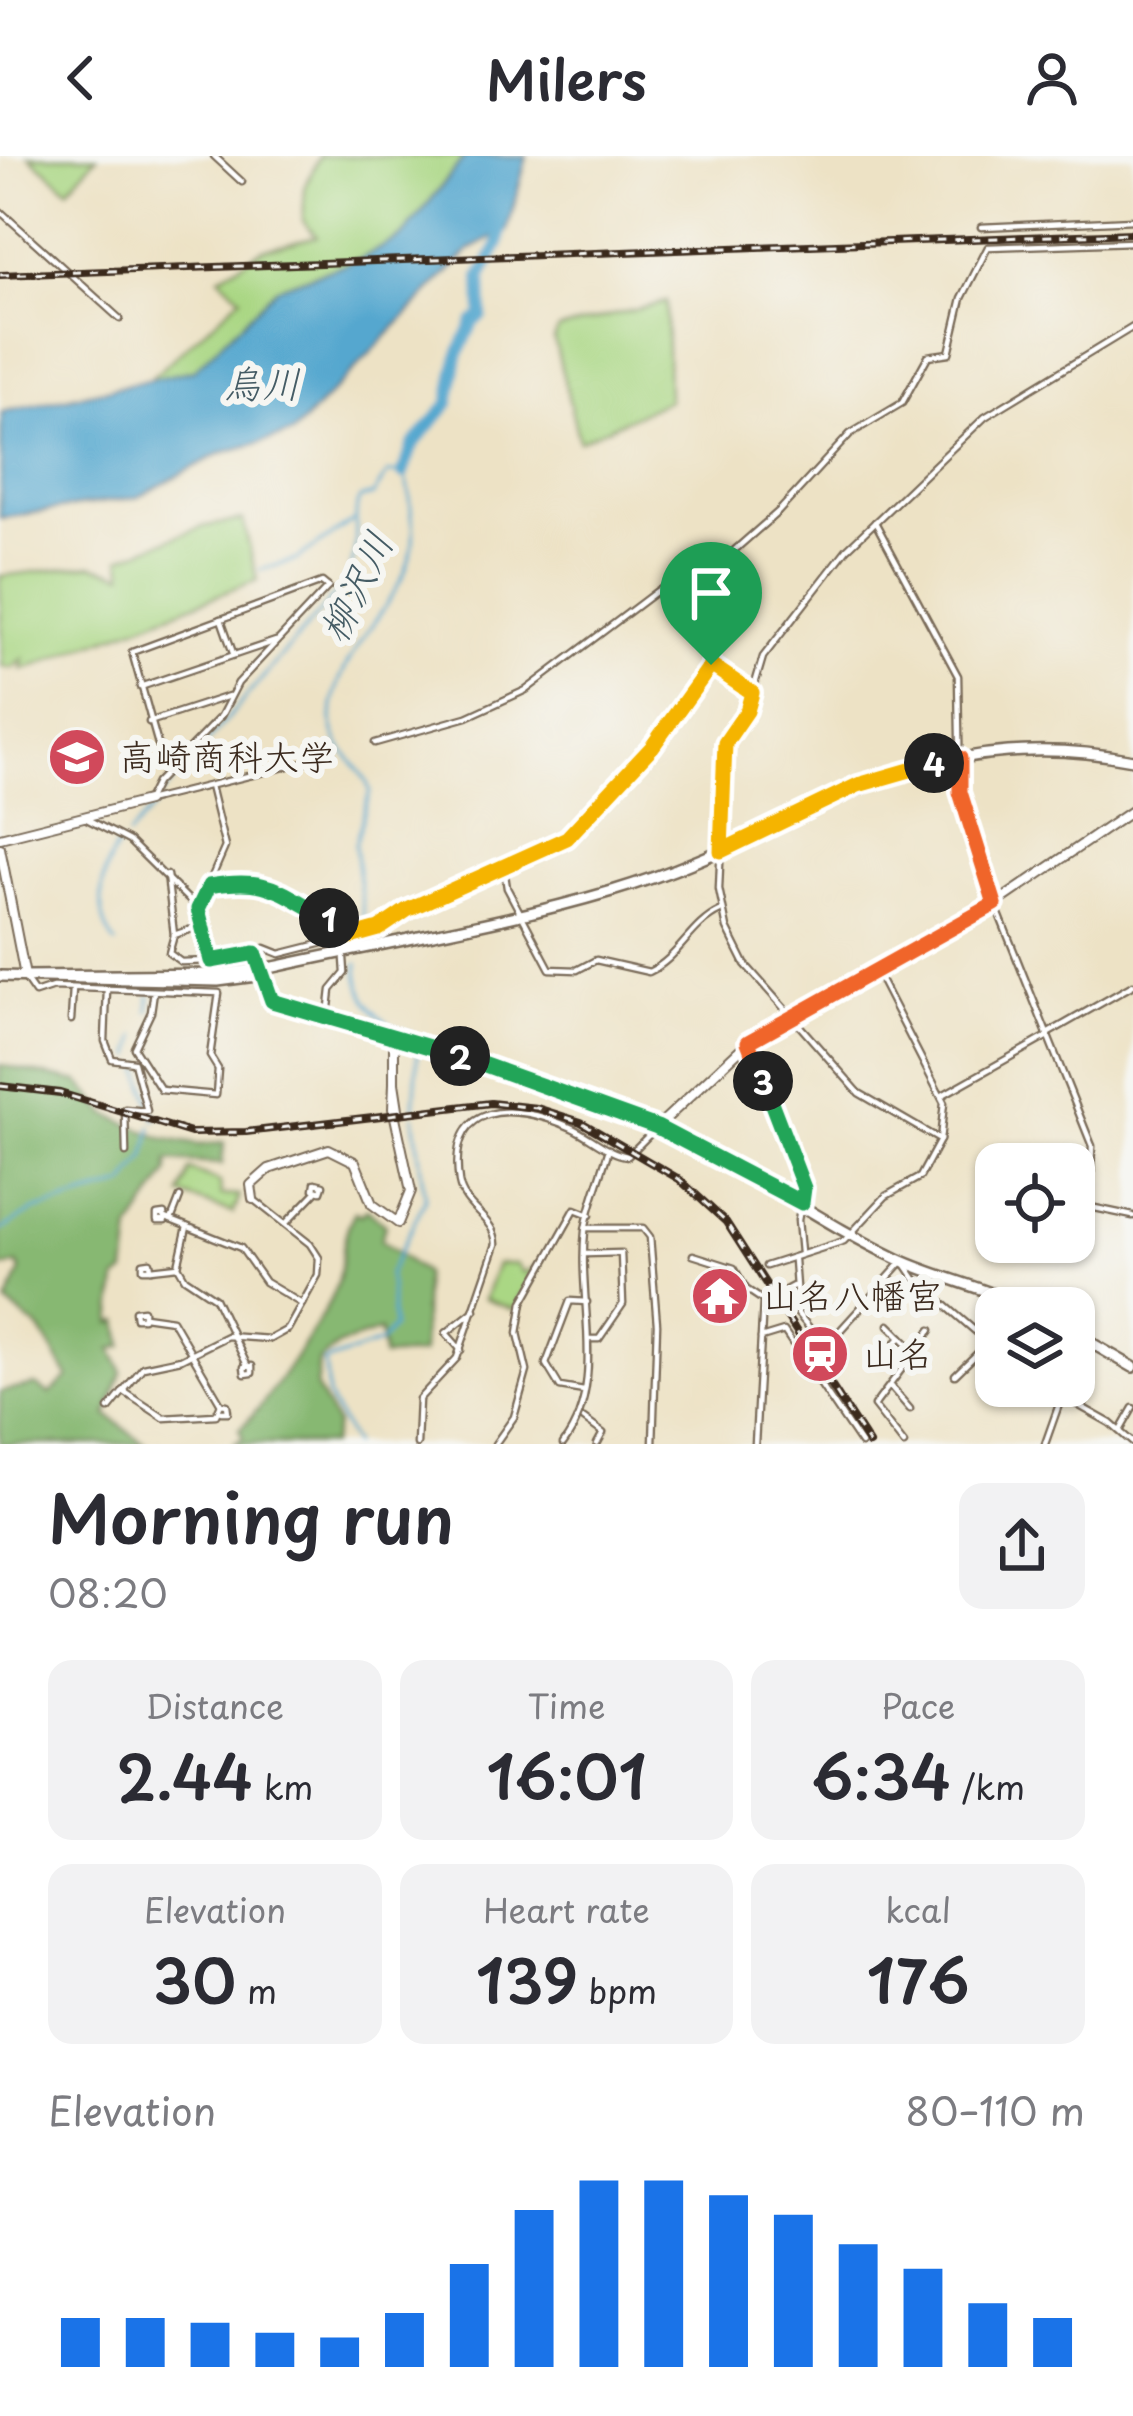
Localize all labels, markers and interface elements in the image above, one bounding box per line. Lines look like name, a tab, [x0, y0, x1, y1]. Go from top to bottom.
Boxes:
text: Milers	[486, 38, 647, 119]
icon: back	[48, 45, 114, 111]
icon: person	[1019, 45, 1085, 111]
water label: 烏川	[223, 352, 301, 411]
water label: 柳沢川	[302, 520, 406, 651]
pin	[660, 542, 762, 665]
icon: arrive	[678, 560, 744, 626]
school or university icon: 高崎商科大学	[46, 726, 108, 788]
place label: 高崎商科大学	[119, 728, 335, 782]
pin: 4	[904, 733, 964, 793]
text: 4	[923, 738, 945, 788]
pin: 1	[299, 888, 359, 948]
text: 1	[321, 893, 337, 943]
pin: 2	[430, 1026, 490, 1086]
text: 2	[448, 1031, 472, 1081]
pin: 3	[733, 1051, 793, 1111]
text: 3	[752, 1056, 774, 1106]
map controls	[975, 1143, 1095, 1407]
button: locate	[975, 1143, 1095, 1263]
temple icon: 山名八幡宮	[689, 1265, 751, 1327]
place label: 山名八幡宮	[762, 1267, 942, 1321]
button: layers	[975, 1287, 1095, 1407]
station icon: 山名	[789, 1323, 851, 1385]
place label: 山名	[862, 1325, 934, 1379]
text: Morning run	[48, 1467, 454, 1566]
button: share	[959, 1483, 1085, 1609]
text: 08:20	[48, 1562, 168, 1621]
text: Distance	[146, 1680, 284, 1730]
text: Time	[528, 1680, 605, 1730]
text: Pace	[881, 1680, 955, 1730]
text: 2.44	[116, 1730, 253, 1820]
text: 16:01	[486, 1730, 647, 1820]
text: 6:34	[811, 1730, 951, 1820]
text: km	[253, 1761, 313, 1811]
text: /km	[951, 1761, 1025, 1811]
text: Elevation	[144, 1884, 286, 1934]
text: Heart rate	[483, 1884, 650, 1934]
text: kcal	[885, 1884, 951, 1934]
text: 30	[153, 1934, 236, 2024]
text: 139	[476, 1934, 578, 2024]
text: 176	[867, 1934, 970, 2024]
text: m	[236, 1965, 277, 2015]
text: bpm	[578, 1965, 657, 2015]
text: Elevation	[48, 2080, 216, 2139]
text: 80–110 m	[906, 2080, 1085, 2139]

